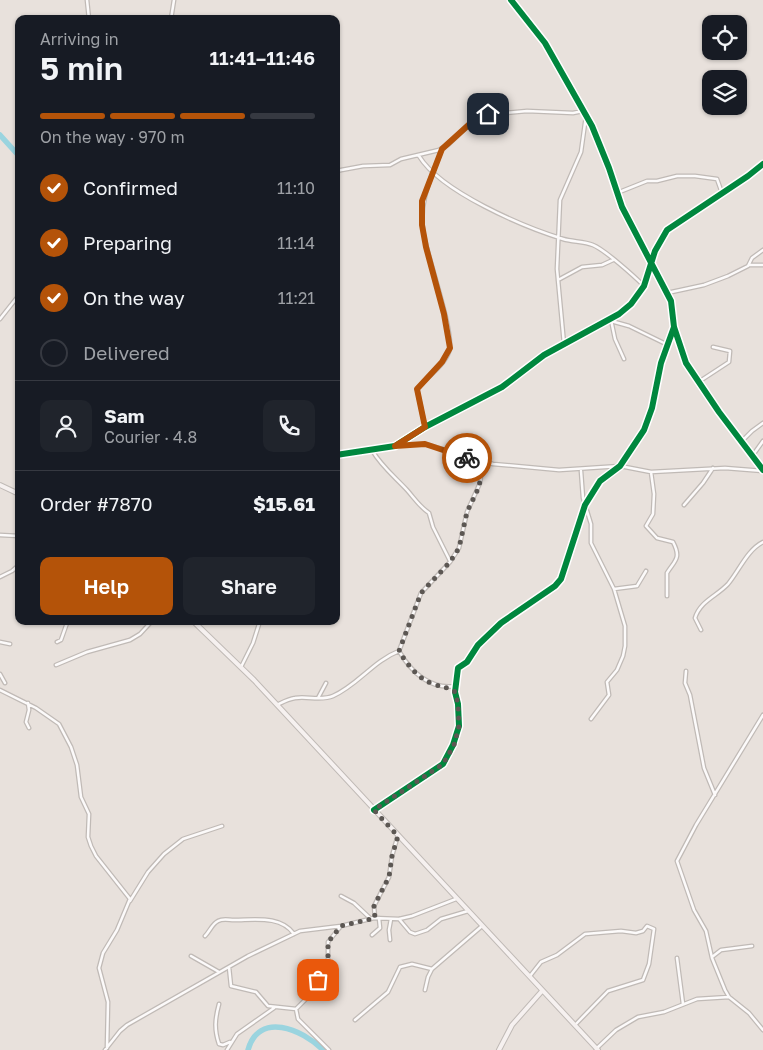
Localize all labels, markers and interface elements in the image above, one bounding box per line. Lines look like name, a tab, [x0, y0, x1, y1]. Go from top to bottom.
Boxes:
map controls	[702, 15, 747, 115]
button: locate	[702, 15, 747, 60]
text: Arriving in	[40, 29, 119, 49]
text: 11:41–11:46	[210, 46, 315, 69]
text: 5 min	[40, 49, 123, 87]
button: layers	[702, 70, 747, 115]
pin	[467, 93, 509, 135]
icon: home	[474, 100, 502, 128]
text: On the way · 970 m	[40, 127, 185, 147]
icon: check	[40, 174, 68, 202]
text: Confirmed	[83, 176, 178, 199]
text: 11:10	[277, 178, 315, 198]
icon: check	[40, 229, 68, 257]
text: Preparing	[83, 231, 172, 254]
text: 11:14	[277, 233, 315, 253]
icon: check	[40, 284, 68, 312]
text: On the way	[83, 286, 185, 309]
text: 11:21	[278, 288, 315, 308]
text: Delivered	[83, 341, 170, 364]
button: person	[40, 400, 92, 452]
button: phone	[263, 400, 315, 452]
text: Sam	[104, 404, 144, 427]
text: Courier · 4.8	[104, 427, 197, 447]
courier	[442, 433, 492, 483]
icon: bike	[453, 444, 481, 472]
text: Order #7870	[40, 492, 153, 515]
text: $15.61	[253, 492, 315, 515]
button: Help	[40, 557, 173, 615]
button: Share	[183, 557, 315, 615]
pin	[297, 959, 339, 1001]
icon: bag	[304, 966, 332, 994]

